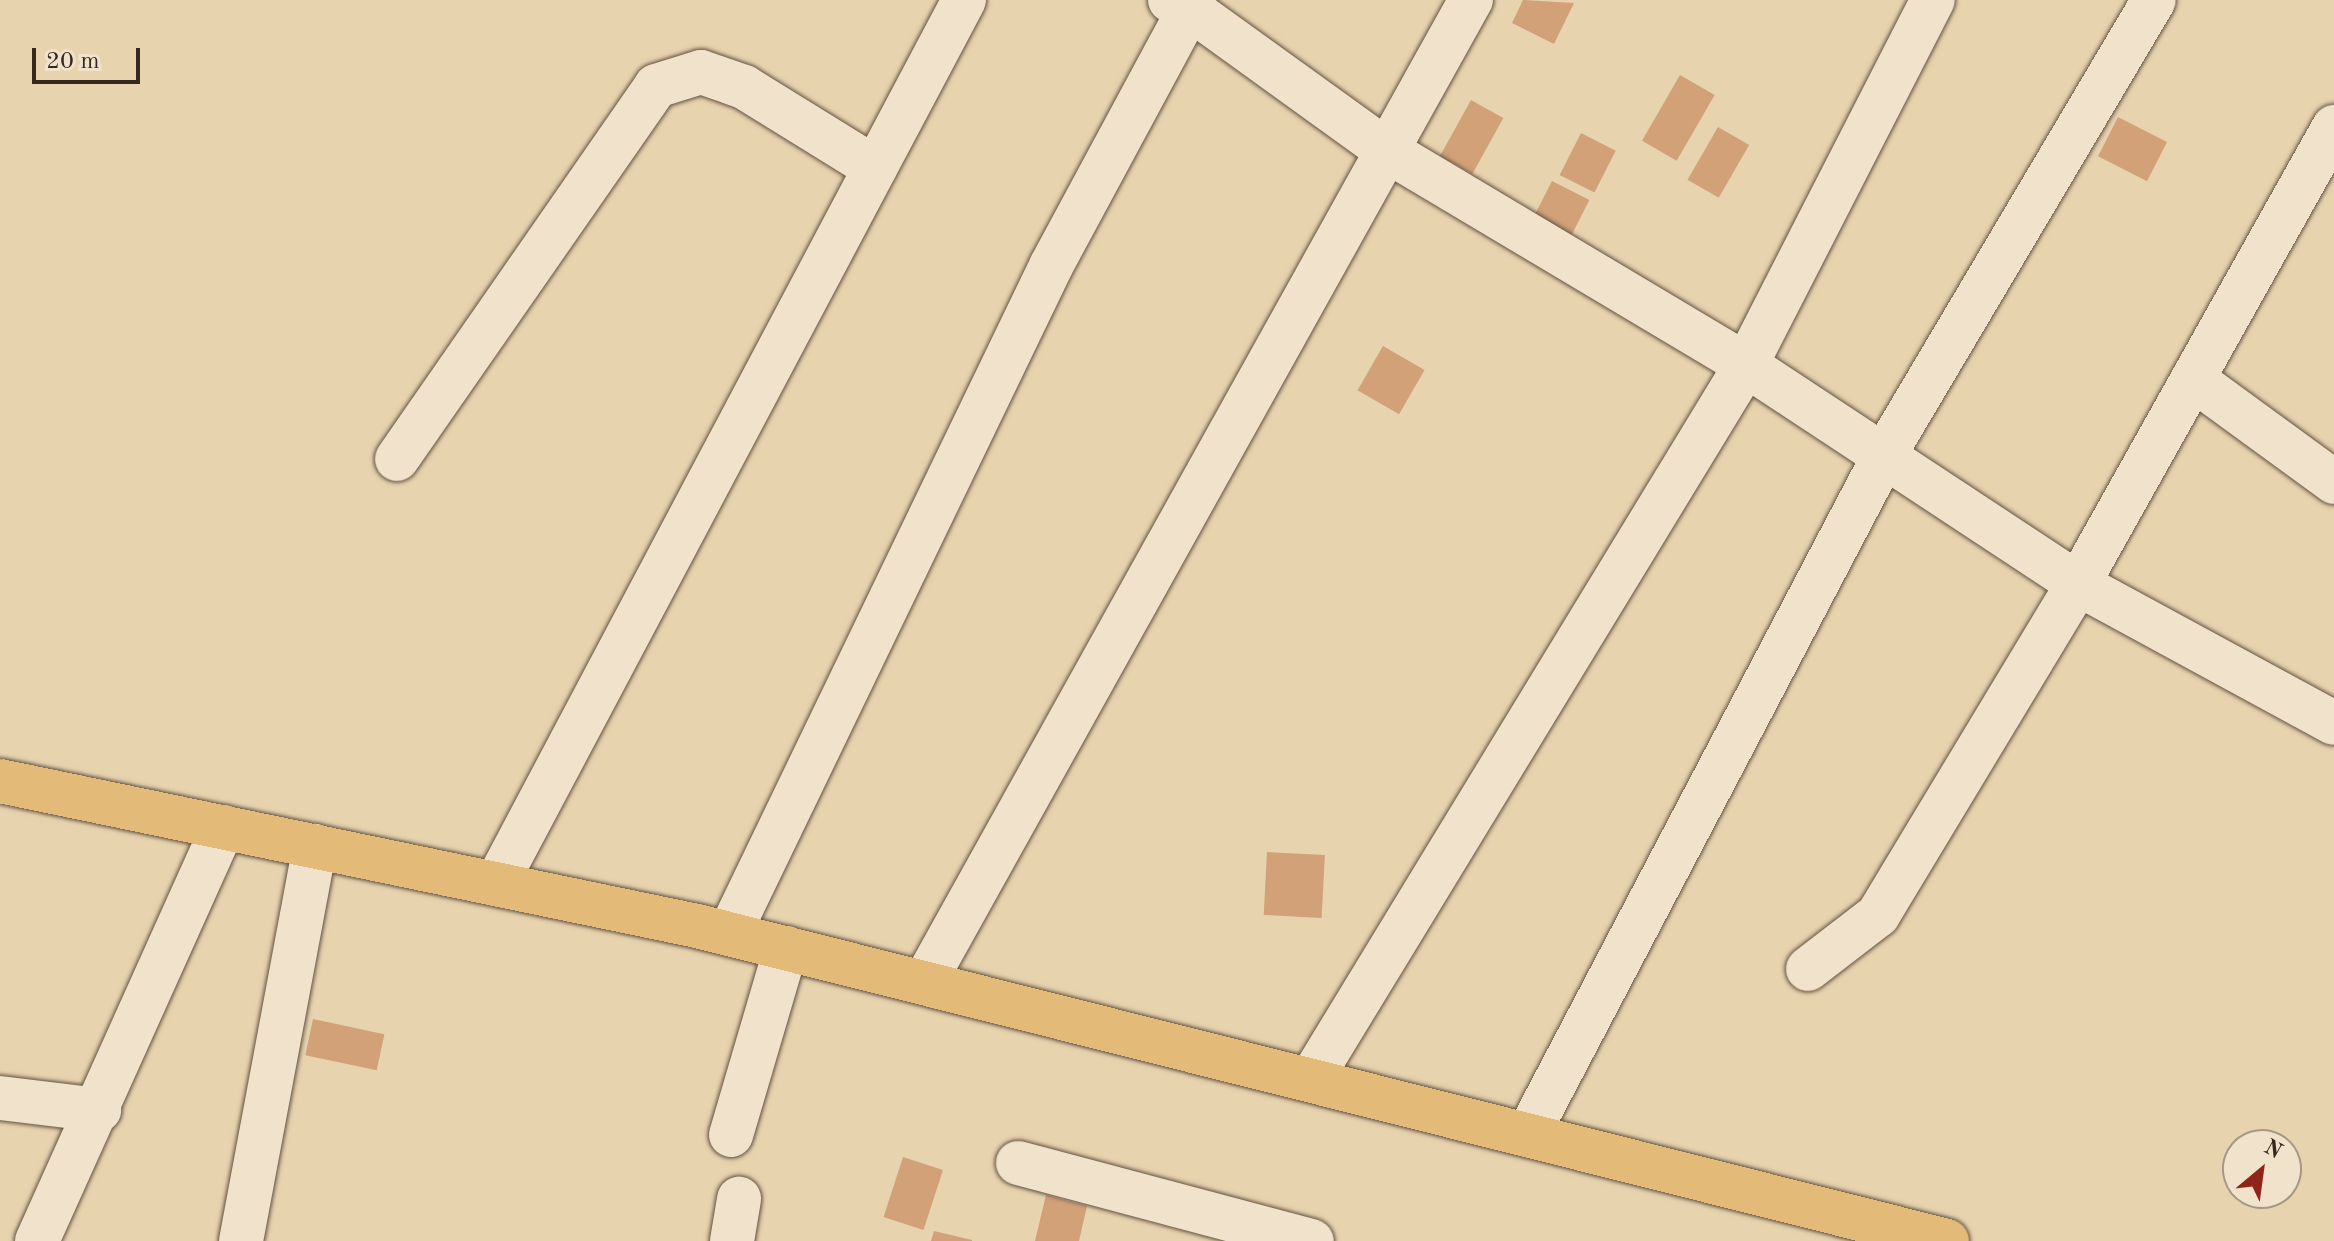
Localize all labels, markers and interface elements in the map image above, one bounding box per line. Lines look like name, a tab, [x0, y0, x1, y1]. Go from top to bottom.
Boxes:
scale bar	[36, 32, 144, 82]
text: 20 m	[46, 50, 100, 74]
north arrow	[2222, 1129, 2302, 1209]
text: N	[2260, 1136, 2285, 1163]

